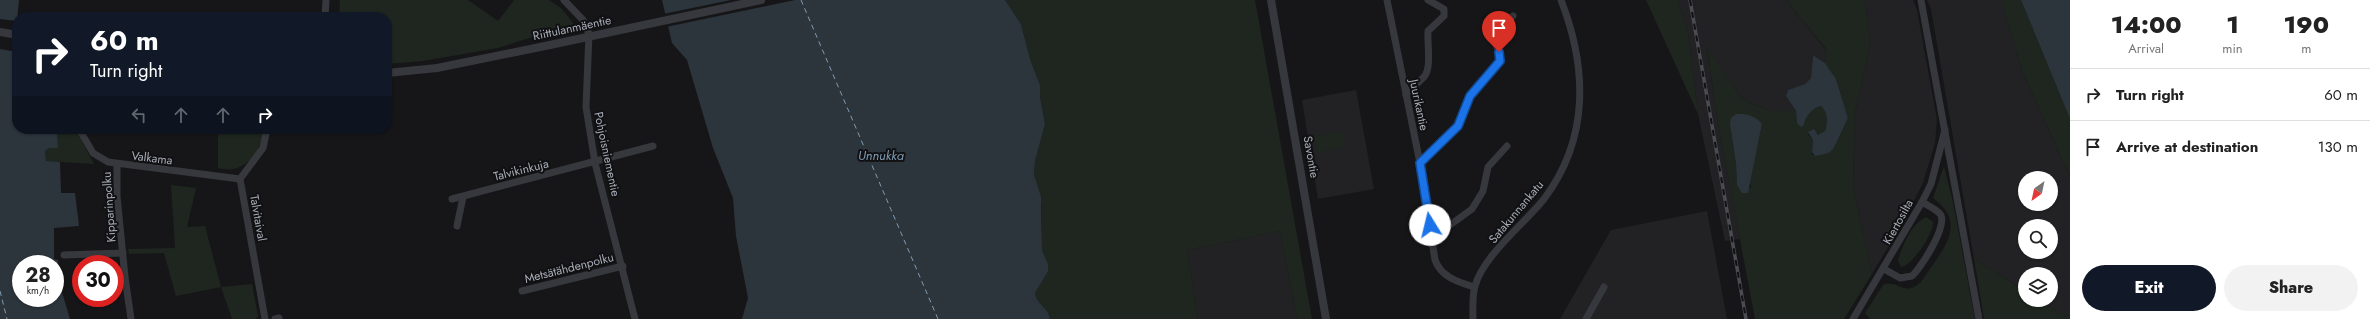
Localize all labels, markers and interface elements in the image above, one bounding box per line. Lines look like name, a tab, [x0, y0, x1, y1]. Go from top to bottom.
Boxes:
text: 14:00	[2111, 7, 2182, 42]
text: 1	[2226, 7, 2239, 42]
text: 190	[2283, 7, 2329, 42]
street label: Riittulanmäentie	[531, 11, 613, 45]
pin	[1482, 11, 1516, 52]
icon: arrive	[1488, 17, 1510, 39]
text: 60 m	[90, 20, 159, 61]
icon: right	[24, 28, 76, 80]
text: Arrival	[2128, 39, 2164, 58]
text: min	[2222, 39, 2243, 58]
text: m	[2301, 39, 2311, 58]
text: Turn right	[90, 58, 162, 84]
street label: Juurikantie	[1404, 76, 1433, 132]
icon: right	[2082, 84, 2104, 106]
text: Turn right	[2116, 84, 2184, 106]
text: 60 m	[2324, 84, 2358, 106]
icon: left	[128, 104, 150, 126]
icon: ahead	[170, 104, 192, 126]
icon: ahead	[212, 104, 234, 126]
icon: right	[254, 104, 276, 126]
street label: Pohjoisniementie	[589, 110, 625, 198]
street label: Savontie	[1298, 135, 1324, 179]
icon: arrive	[2082, 136, 2104, 158]
text: Arrive at destination	[2116, 136, 2258, 158]
text: 130 m	[2318, 136, 2358, 158]
water label: Unnukka	[858, 146, 904, 165]
street label: Valkama	[130, 147, 174, 169]
street label: Talvikinkuja	[492, 154, 551, 186]
street label: Kipparinpolku	[98, 171, 120, 243]
north arrow	[2018, 171, 2058, 211]
map controls	[2018, 171, 2058, 307]
street label: Satakunnankatu	[1484, 177, 1548, 247]
street label: Talvitaival	[245, 193, 271, 243]
street label: Kiertosilta	[1878, 196, 1918, 248]
position arrow	[1409, 204, 1451, 246]
button: search	[2018, 219, 2058, 259]
street label: Metsätähdenpolku	[522, 248, 616, 288]
speed limit sign: 30	[72, 255, 124, 307]
text: 28	[25, 261, 51, 290]
button: Exit	[2082, 265, 2216, 311]
button: Share	[2224, 265, 2358, 311]
button: layers	[2018, 267, 2058, 307]
text: km/h	[27, 283, 49, 298]

